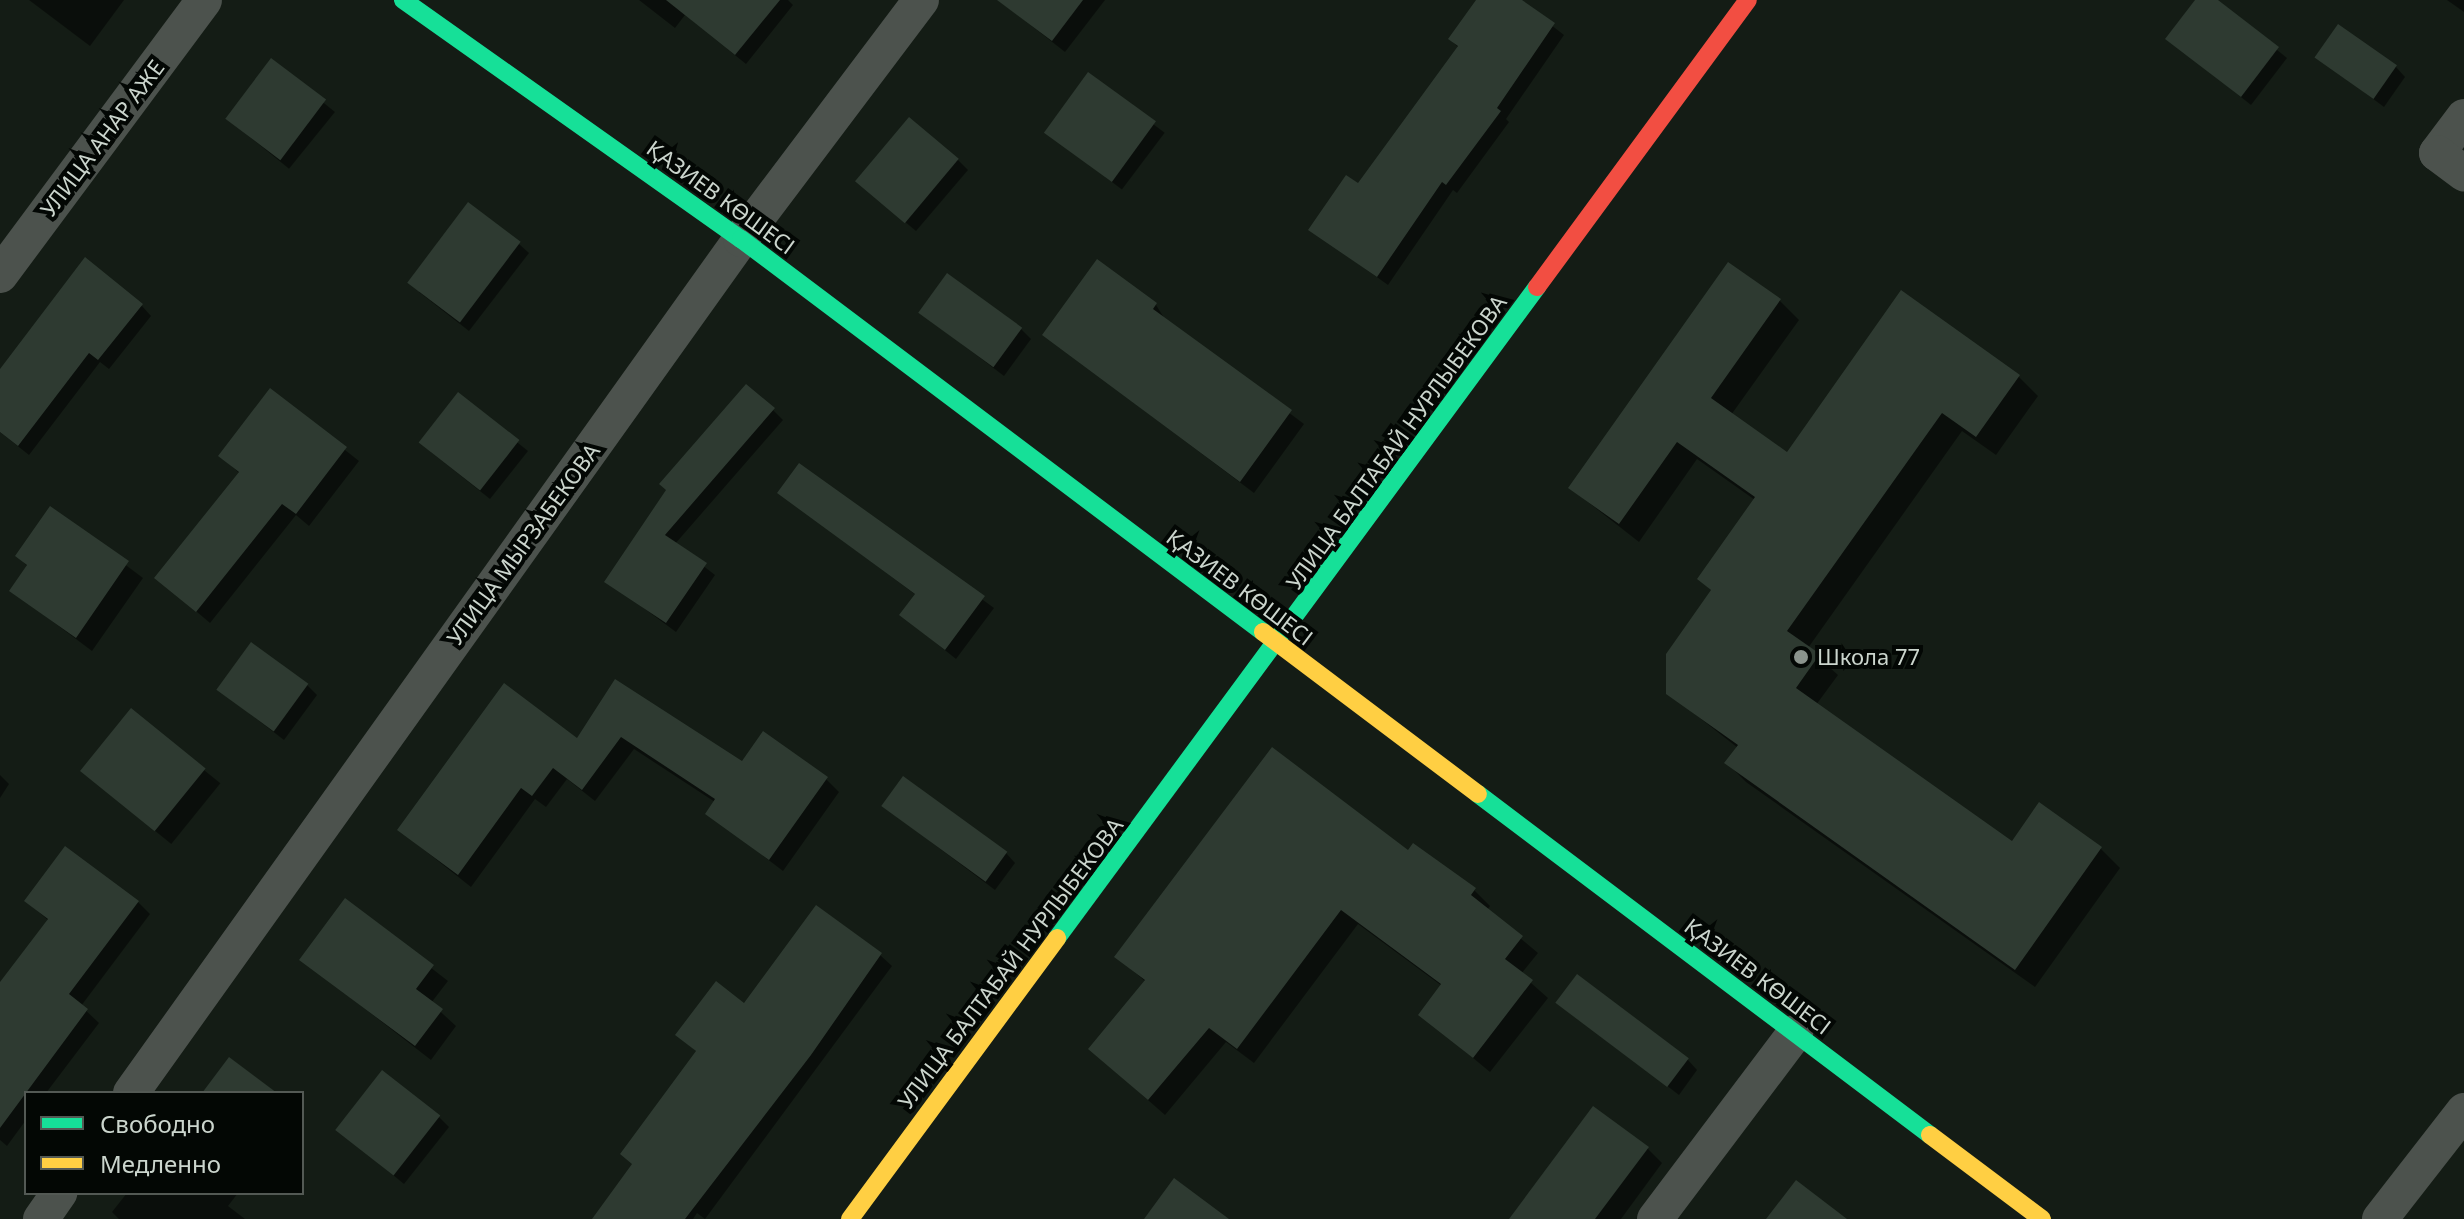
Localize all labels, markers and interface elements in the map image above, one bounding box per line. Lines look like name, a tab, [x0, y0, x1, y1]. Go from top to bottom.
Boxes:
street label: УЛИЦА АНАР АЖЕ	[35, 54, 169, 222]
street label: ҚАЗИЕВ КӨШЕСІ	[642, 135, 800, 259]
street label: УЛИЦА БАЛТАБАЙ НУРЛЫБЕКОВА	[1280, 290, 1512, 594]
street label: УЛИЦА МЫРЗАБЕКОВА	[441, 438, 605, 650]
street label: ҚАЗИЕВ КӨШЕСІ	[1162, 523, 1318, 651]
place label: Школа 77	[1817, 644, 1920, 670]
marker: Школа 77	[1792, 648, 1810, 666]
street label: УЛИЦА БАЛТАБАЙ НУРЛЫБЕКОВА	[892, 812, 1128, 1114]
street label: ҚАЗИЕВ КӨШЕСІ	[1680, 912, 1836, 1040]
legend	[24, 1091, 304, 1195]
text: Свободно	[100, 1107, 215, 1140]
text: Медленно	[100, 1147, 221, 1180]

